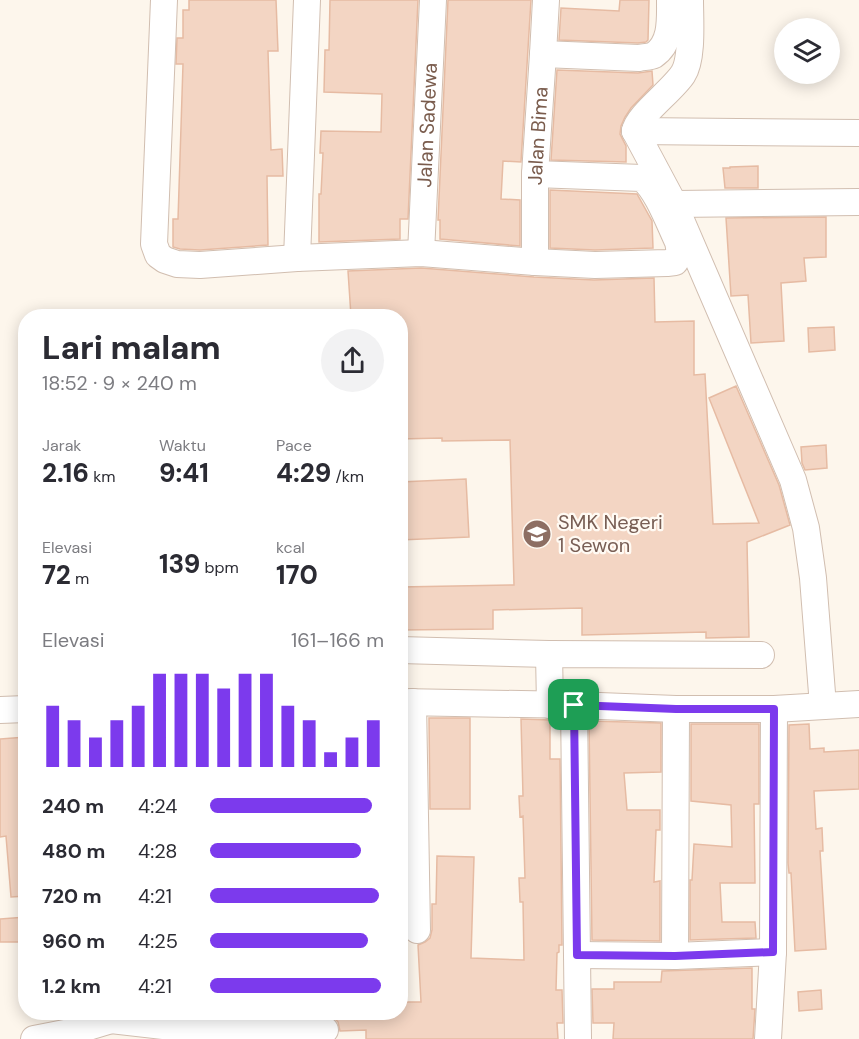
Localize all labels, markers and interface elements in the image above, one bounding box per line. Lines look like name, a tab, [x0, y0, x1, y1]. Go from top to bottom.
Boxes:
map controls	[774, 18, 840, 84]
button: layers	[774, 18, 840, 84]
street label: Jalan Sadewa	[411, 62, 443, 188]
street label: Jalan Bima	[522, 86, 554, 185]
text: Lari malam	[42, 326, 221, 369]
button: share	[321, 329, 384, 392]
text: 18:52 · 9 × 240 m	[42, 370, 197, 396]
text: Jarak	[42, 435, 81, 456]
text: Waktu	[159, 435, 206, 456]
text: Pace	[276, 435, 312, 456]
text: 2.16	[42, 456, 89, 490]
text: 9:41	[159, 456, 209, 490]
text: 4:29	[276, 456, 331, 490]
text: km	[89, 466, 116, 487]
text: /km	[331, 466, 364, 487]
place label: SMK Negeri 1 Sewon	[558, 509, 663, 558]
school or university icon: SMK Negeri 1 Sewon	[521, 518, 553, 550]
text: Elevasi	[42, 537, 92, 558]
text: kcal	[276, 537, 305, 558]
text: 139	[159, 547, 200, 581]
text: bpm	[200, 557, 239, 578]
text: 72	[42, 558, 71, 592]
text: 170	[276, 558, 318, 592]
text: m	[71, 568, 89, 589]
text: Elevasi	[42, 627, 104, 653]
text: 161–166 m	[291, 627, 384, 653]
pin	[548, 679, 599, 730]
icon: arrive	[557, 688, 590, 721]
text: 240 m	[42, 793, 104, 819]
text: 4:24	[138, 793, 178, 819]
text: 480 m	[42, 838, 105, 864]
text: 4:28	[138, 838, 178, 864]
text: 720 m	[42, 883, 102, 909]
text: 4:21	[138, 883, 172, 909]
text: 960 m	[42, 928, 105, 954]
text: 4:25	[138, 928, 178, 954]
text: 1.2 km	[42, 973, 101, 999]
text: 4:21	[138, 973, 172, 999]

